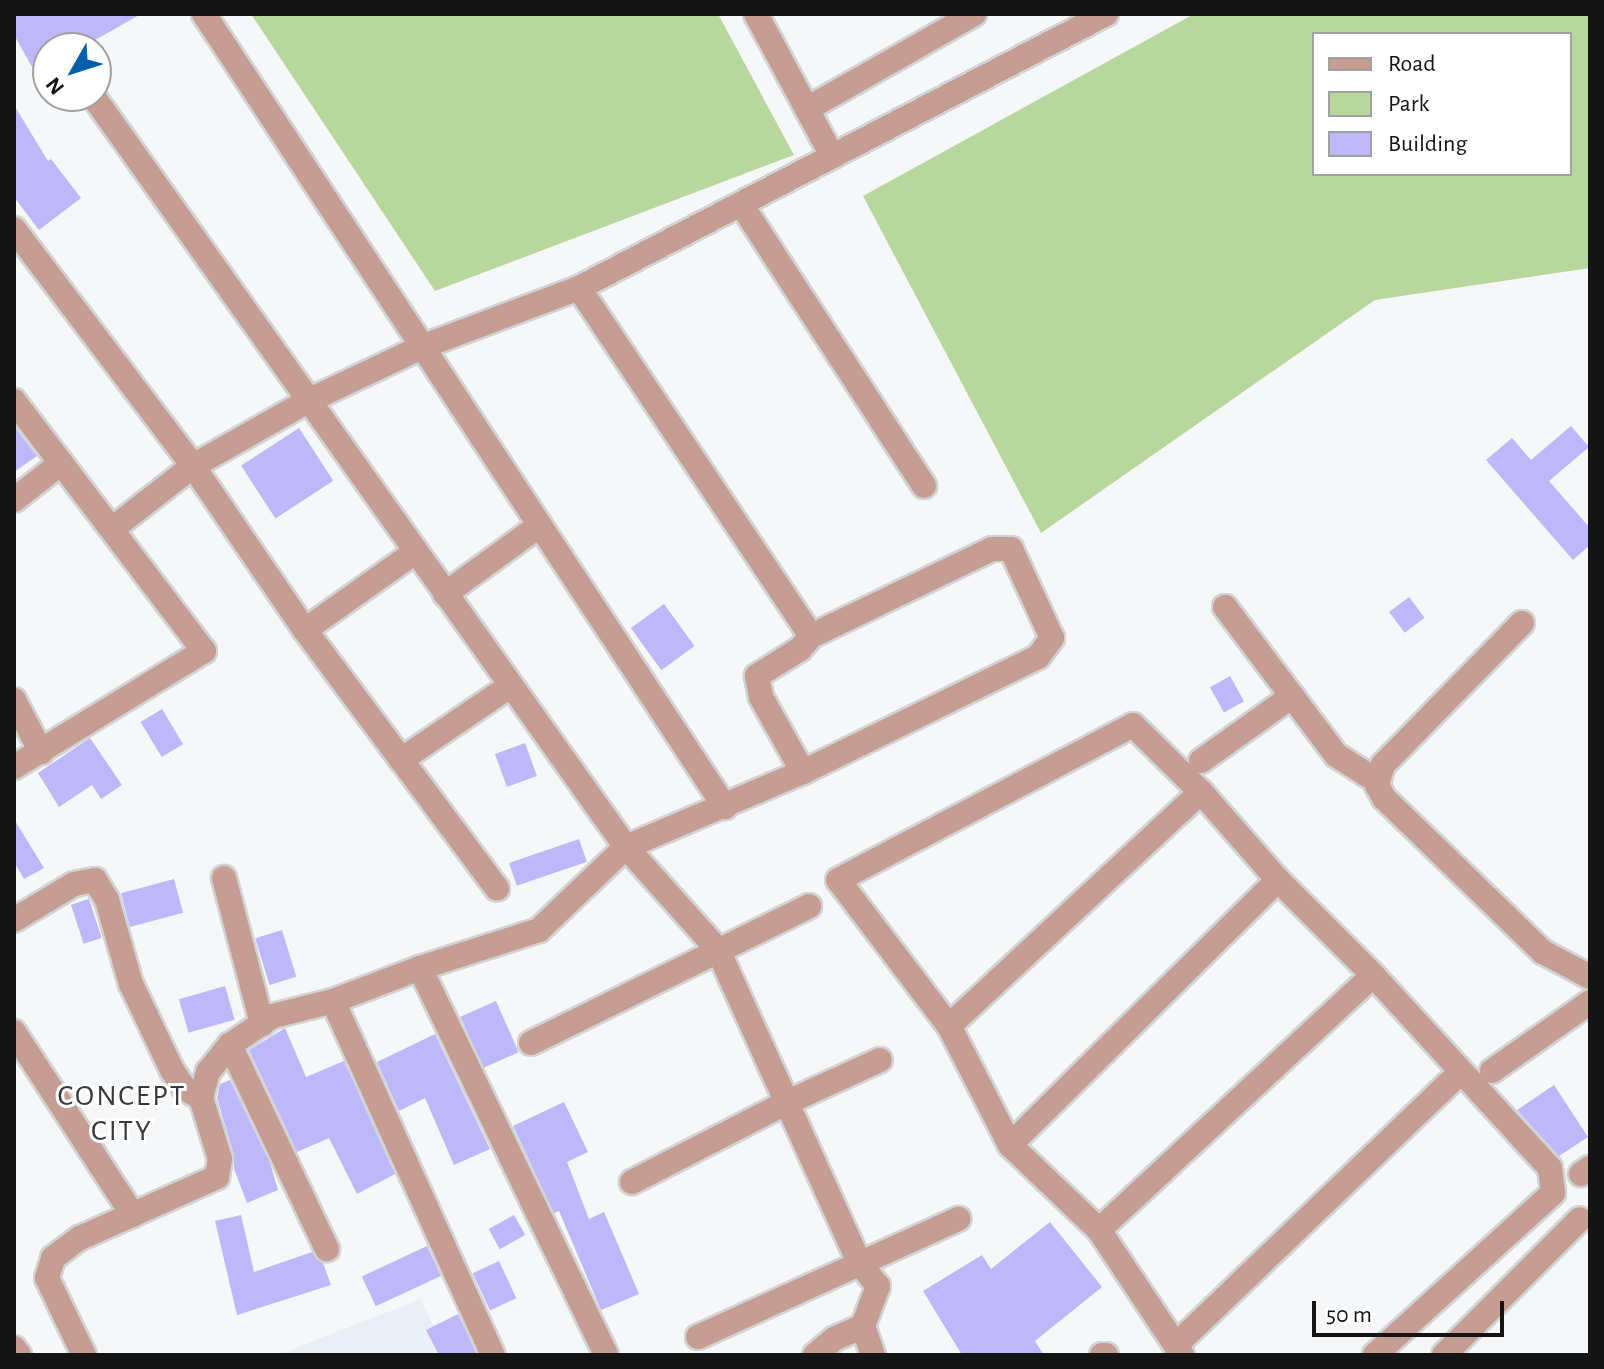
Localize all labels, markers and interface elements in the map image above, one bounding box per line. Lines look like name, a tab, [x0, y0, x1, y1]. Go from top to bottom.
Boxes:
north arrow	[32, 32, 112, 112]
legend	[1312, 32, 1572, 176]
text: Road	[1388, 52, 1436, 76]
text: N	[42, 73, 68, 99]
text: Park	[1388, 92, 1429, 116]
text: Building	[1388, 132, 1467, 156]
district label: CONCEPT CITY	[58, 1078, 186, 1148]
scale bar	[1316, 1285, 1508, 1335]
text: 50 m	[1326, 1303, 1372, 1327]

